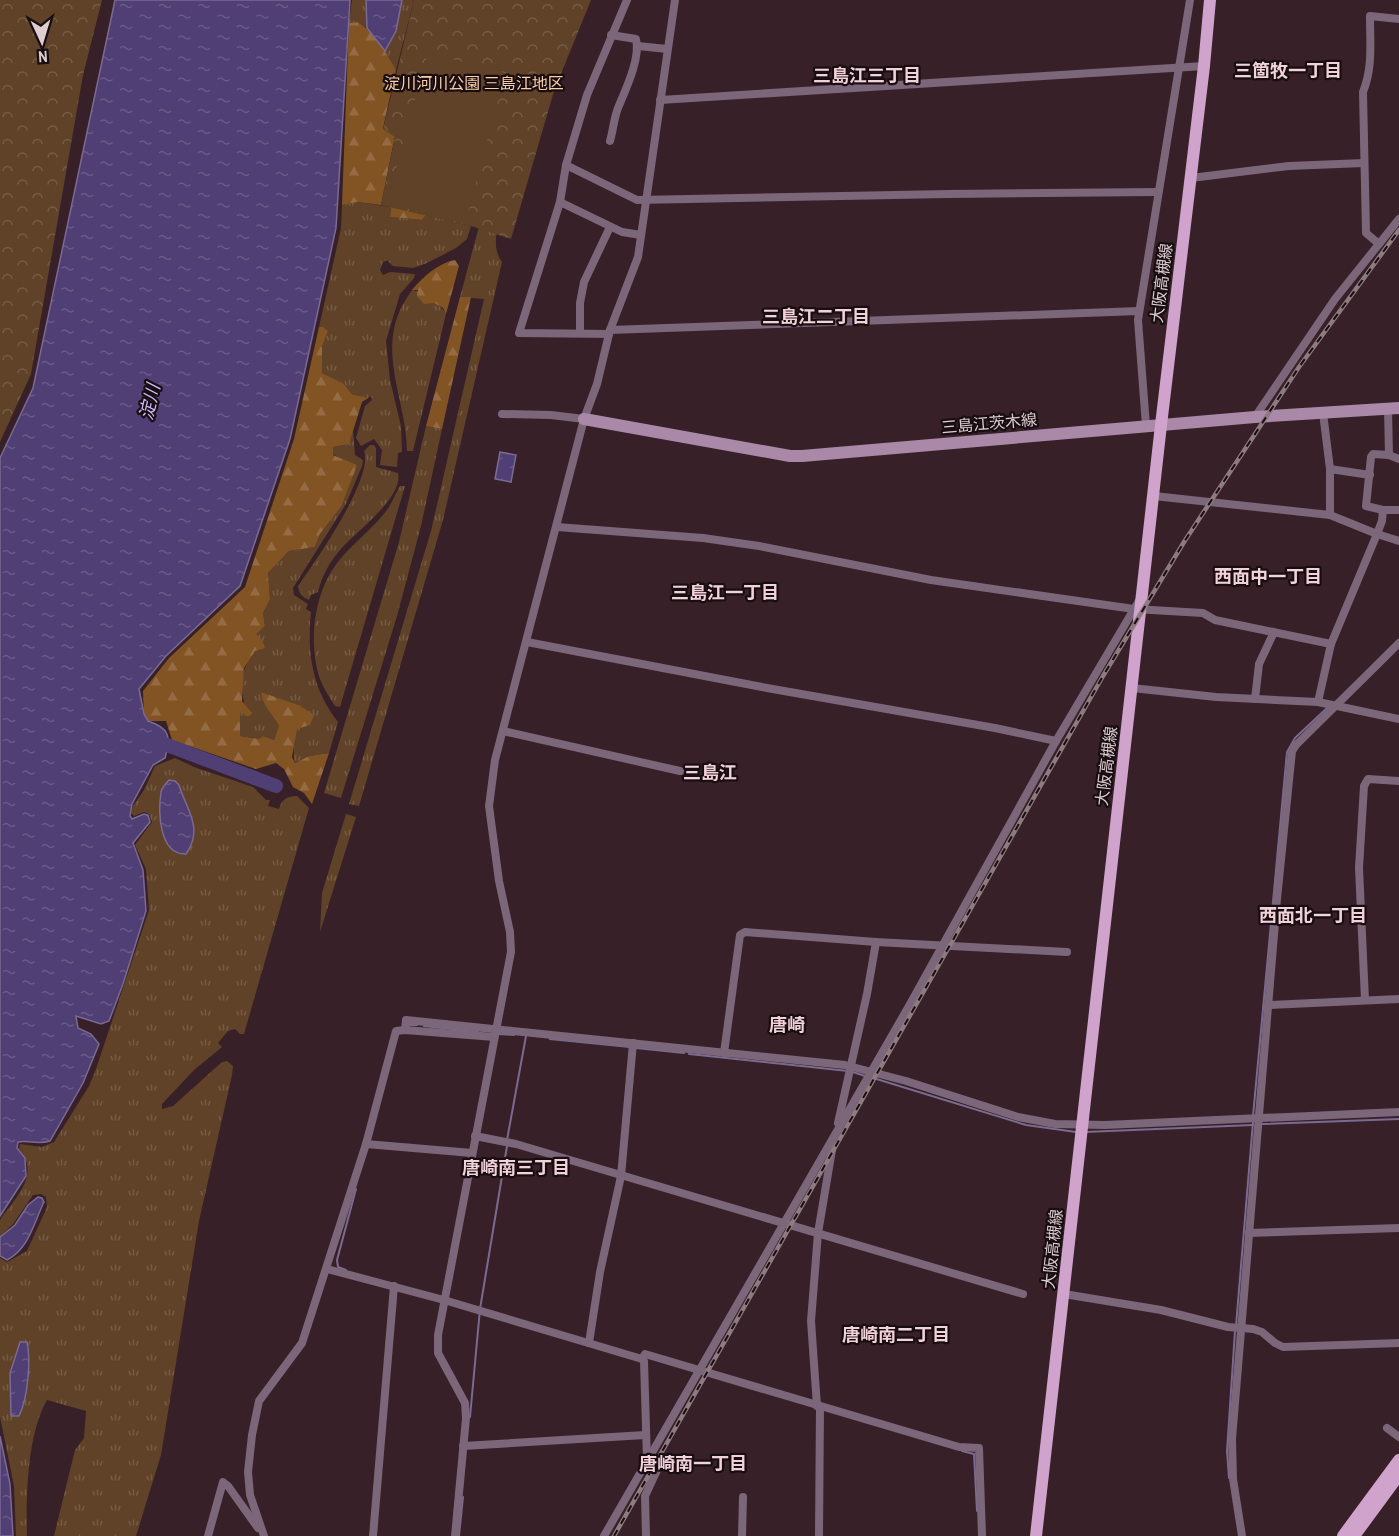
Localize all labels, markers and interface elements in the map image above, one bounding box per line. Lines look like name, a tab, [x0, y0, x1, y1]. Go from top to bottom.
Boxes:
north arrow	[12, 12, 72, 72]
text: N	[38, 46, 49, 68]
district label: 三箇牧一丁目	[1234, 58, 1342, 83]
district label: 三島江三丁目	[813, 63, 921, 88]
park label: 淀川河川公園 三島江地区	[384, 72, 564, 94]
street label: 大阪高槻線	[1145, 242, 1177, 324]
district label: 三島江二丁目	[762, 304, 870, 329]
water label: 淀川	[133, 380, 166, 422]
street label: 三島江茨木線	[940, 408, 1038, 438]
district label: 西面中一丁目	[1214, 564, 1322, 589]
district label: 三島江一丁目	[671, 580, 779, 605]
street label: 大阪高槻線	[1090, 725, 1122, 807]
district label: 三島江	[683, 760, 737, 785]
district label: 西面北一丁目	[1259, 903, 1367, 928]
district label: 唐崎	[769, 1012, 805, 1037]
district label: 唐崎南三丁目	[462, 1155, 570, 1180]
street label: 大阪高槻線	[1037, 1208, 1067, 1290]
district label: 唐崎南二丁目	[842, 1322, 950, 1347]
district label: 唐崎南一丁目	[639, 1451, 747, 1476]

